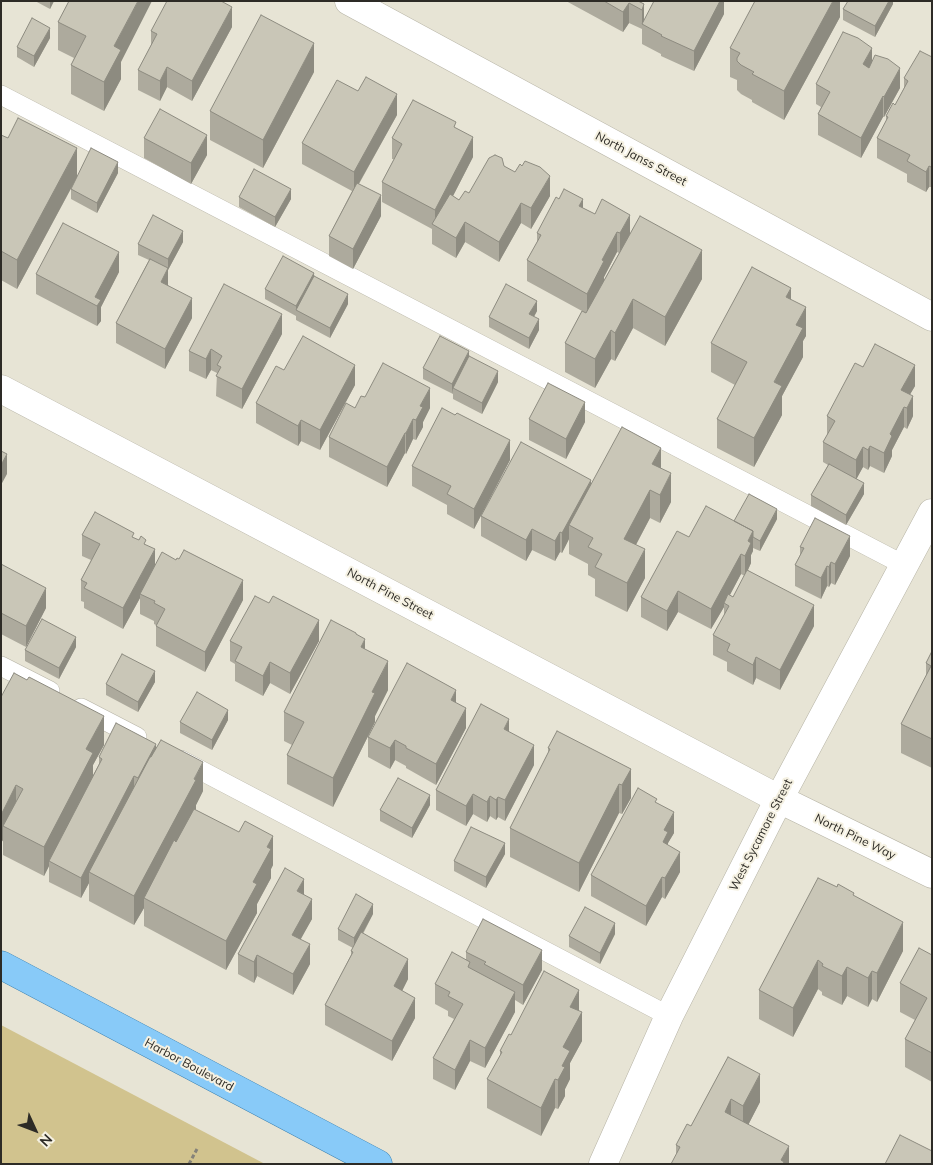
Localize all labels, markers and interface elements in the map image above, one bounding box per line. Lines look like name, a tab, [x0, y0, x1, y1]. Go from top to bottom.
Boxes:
street label: North Janss Street	[593, 129, 689, 189]
street label: North Pine Street	[345, 565, 435, 623]
street label: West Sycamore Street	[727, 777, 795, 893]
street label: North Pine Way	[812, 811, 898, 863]
street label: Harbor Boulevard	[142, 1036, 236, 1094]
north arrow	[10, 1105, 60, 1155]
text: N	[36, 1130, 56, 1150]

